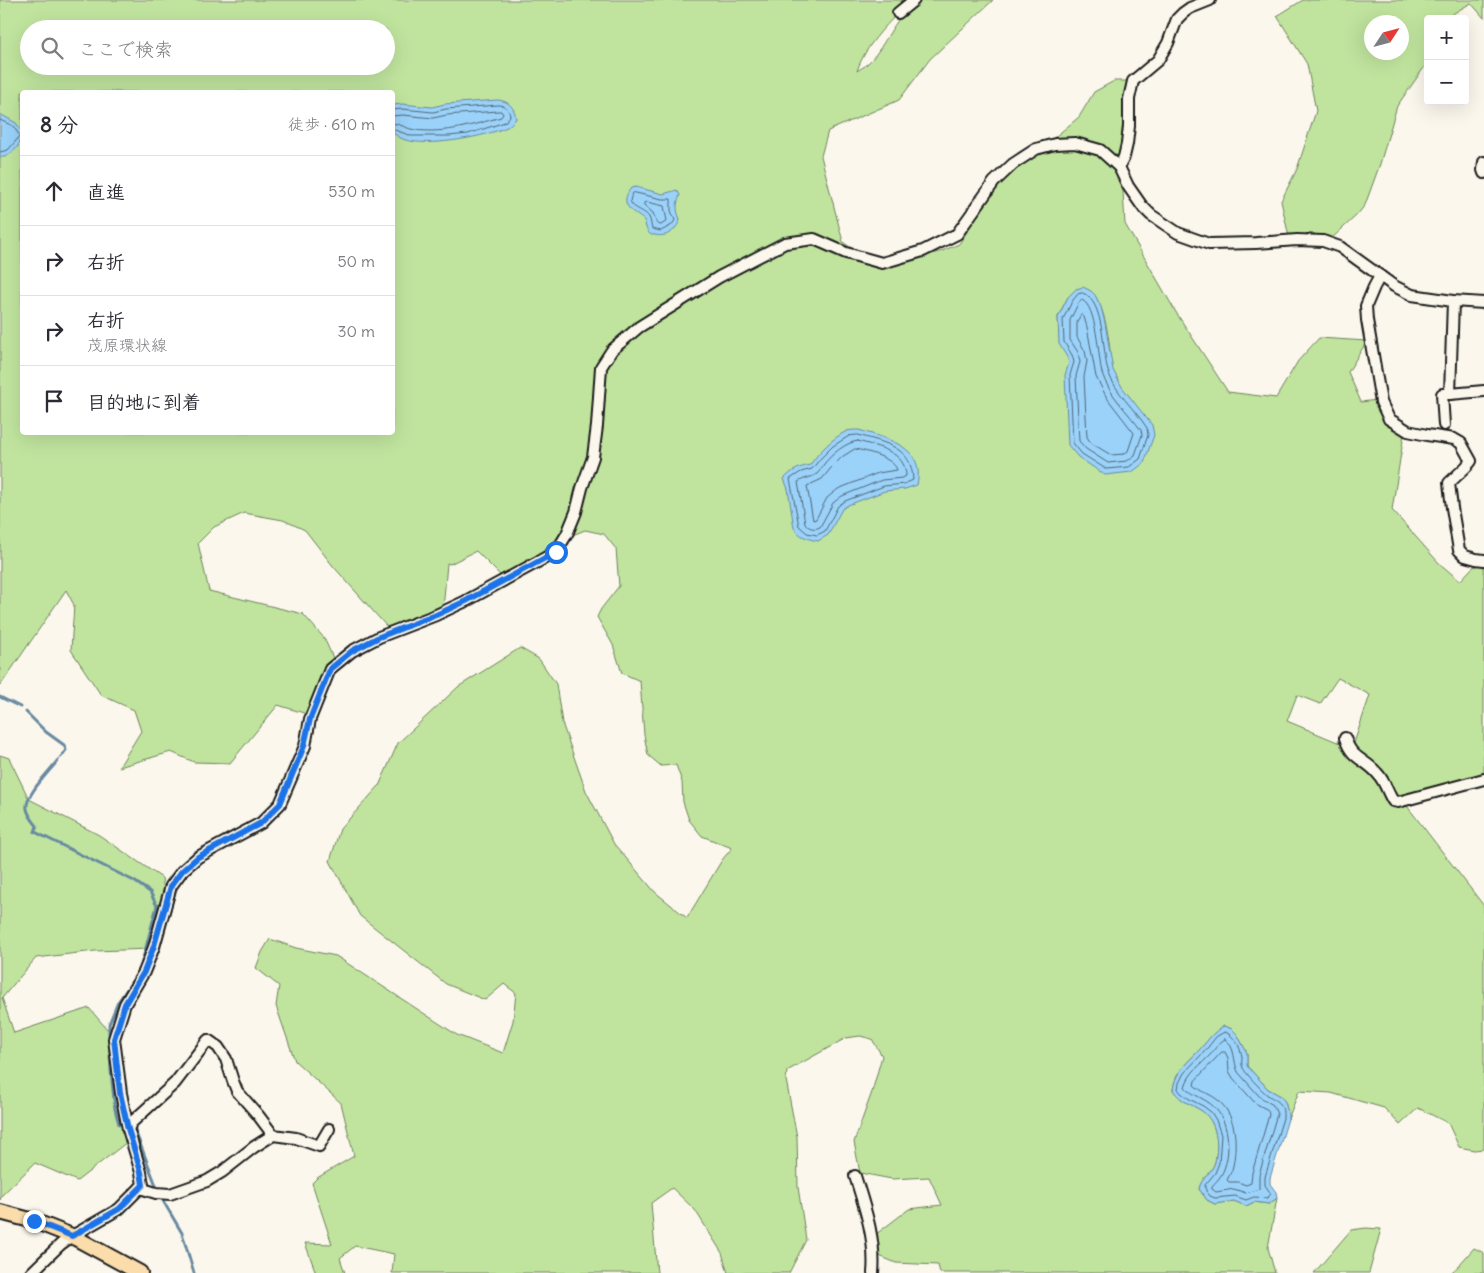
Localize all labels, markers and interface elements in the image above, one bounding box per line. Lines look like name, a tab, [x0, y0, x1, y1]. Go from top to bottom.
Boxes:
north arrow	[1364, 15, 1409, 60]
map controls	[1424, 15, 1469, 105]
button: +	[1424, 15, 1469, 60]
search box	[20, 20, 395, 75]
icon: search	[38, 34, 66, 62]
text: ここで検索	[78, 37, 173, 61]
button: −	[1424, 60, 1469, 105]
text: 8 分	[40, 111, 78, 138]
text: 徒歩 · 610 m	[288, 114, 375, 134]
icon: ahead	[40, 177, 68, 205]
text: 直進	[87, 180, 125, 204]
text: 530 m	[328, 181, 375, 201]
icon: right	[40, 247, 68, 275]
text: 右折	[87, 250, 125, 274]
text: 50 m	[337, 251, 375, 271]
text: 右折	[87, 308, 125, 332]
icon: right	[40, 317, 68, 345]
text: 30 m	[338, 321, 375, 341]
text: 茂原環状線	[87, 335, 167, 355]
icon: arrive	[40, 387, 68, 415]
text: 目的地に到着	[87, 390, 201, 414]
route start	[545, 541, 568, 564]
route end	[23, 1210, 46, 1233]

